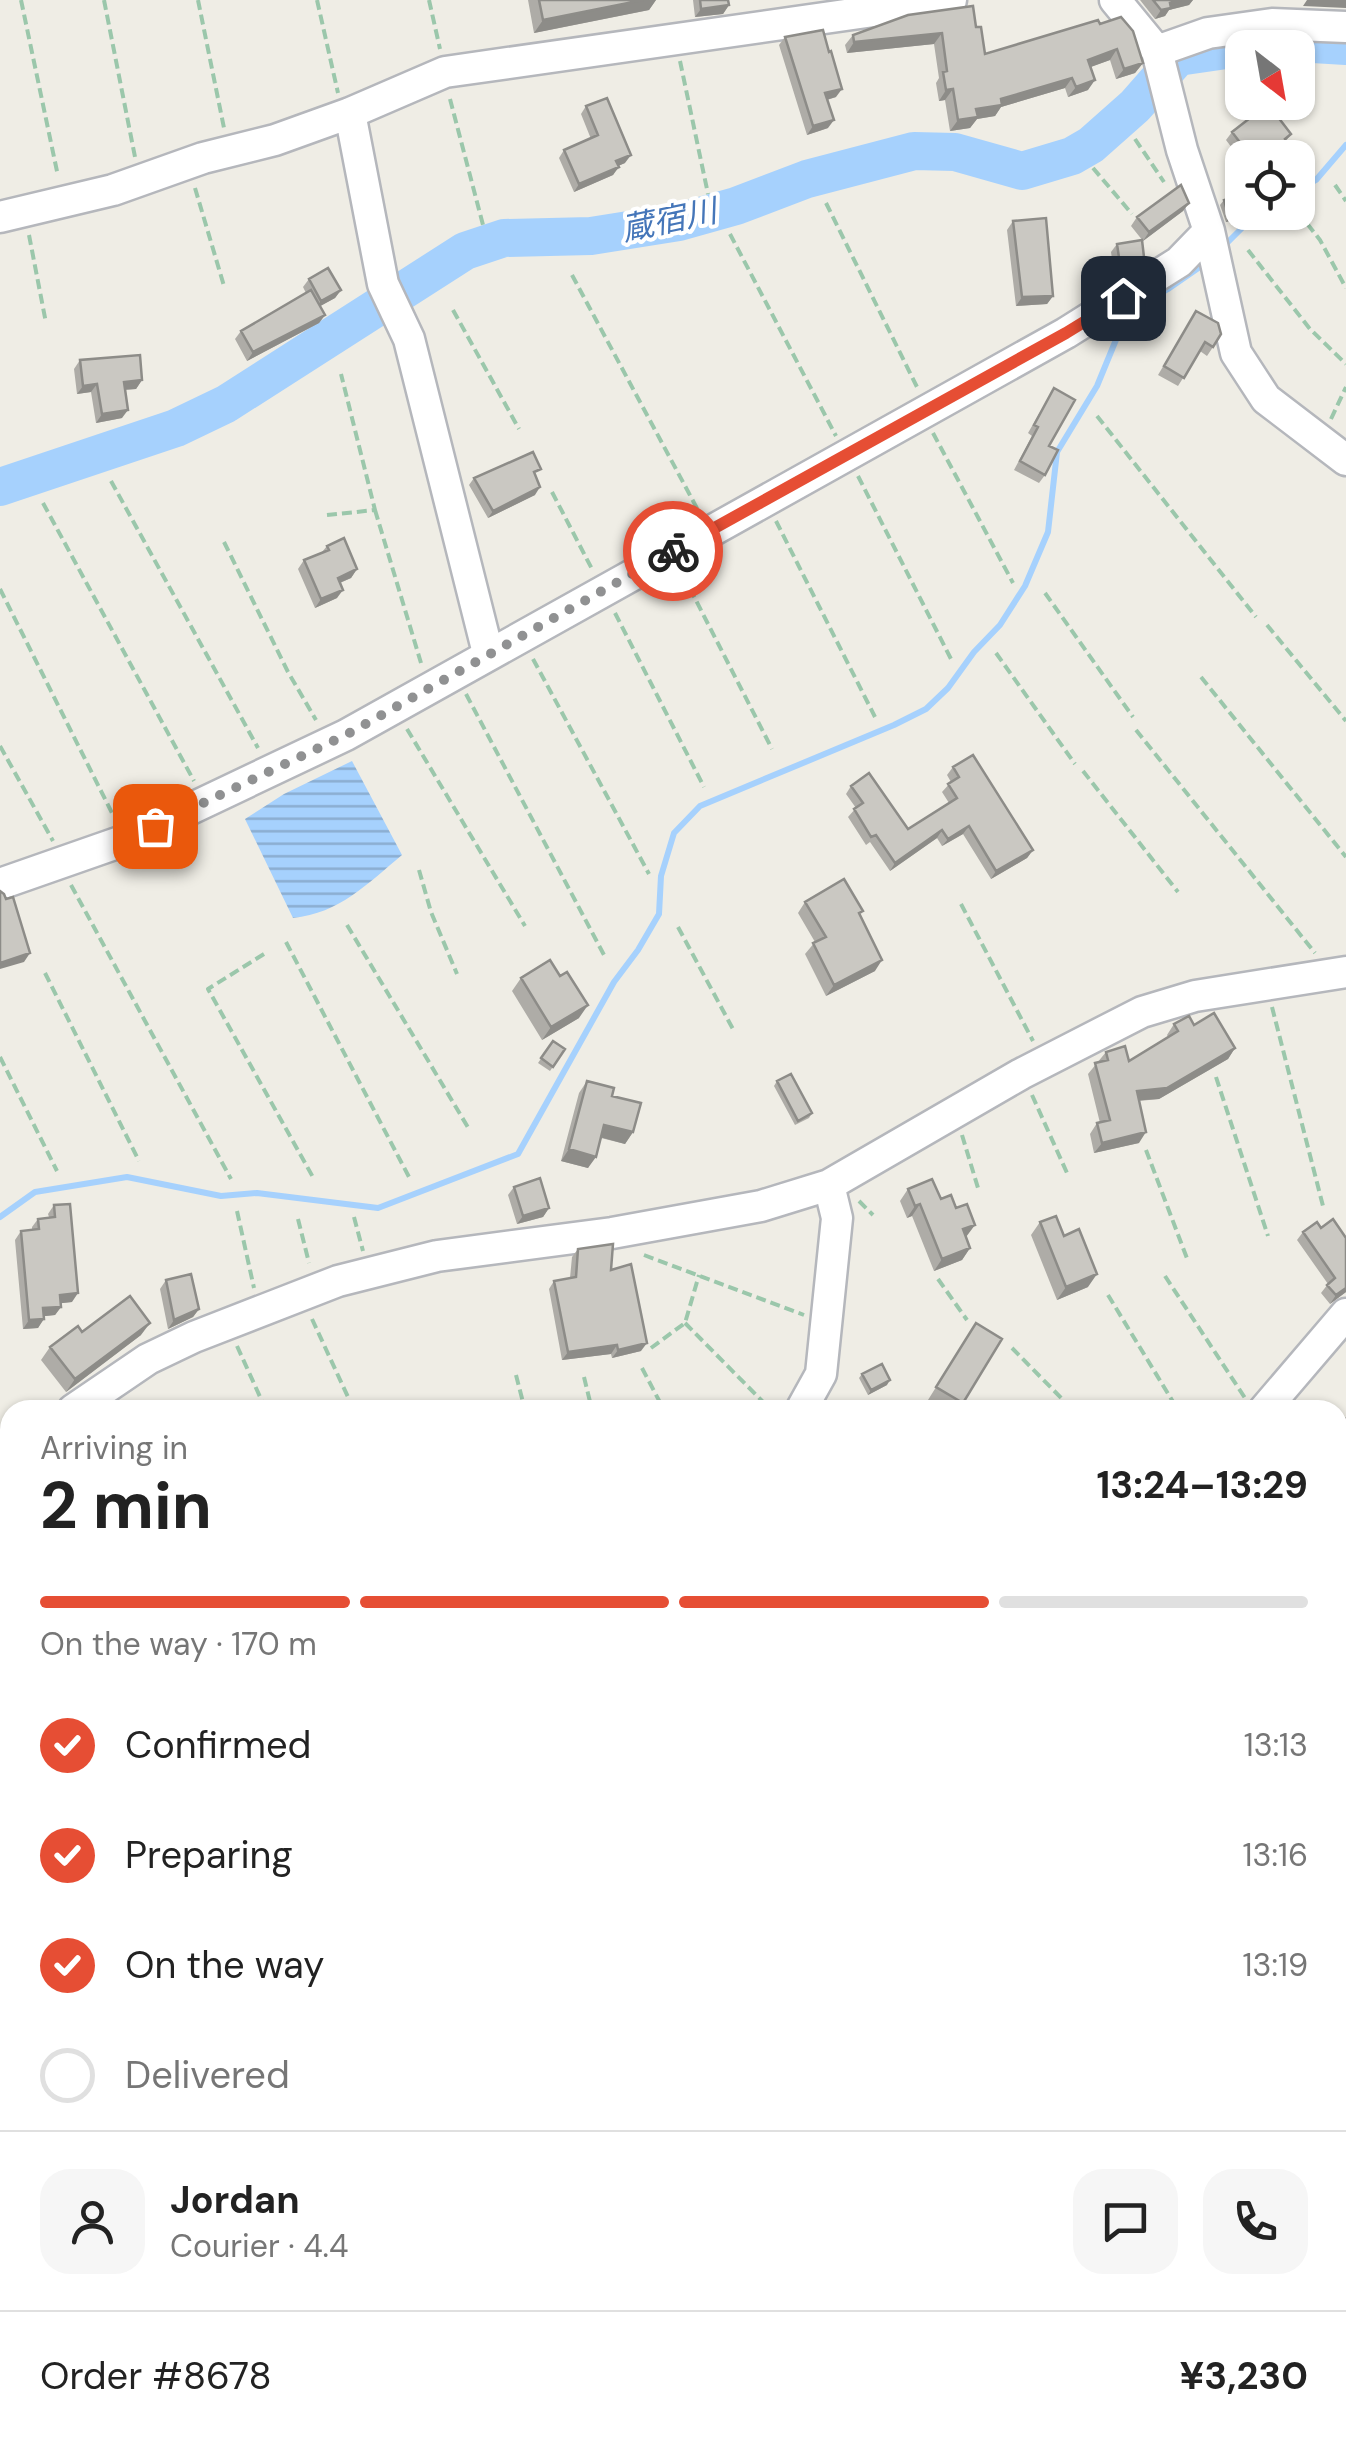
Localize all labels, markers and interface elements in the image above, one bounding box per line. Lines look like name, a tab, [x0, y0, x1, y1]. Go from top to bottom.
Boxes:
north arrow	[1225, 30, 1315, 120]
map controls	[1225, 30, 1315, 230]
button: locate	[1225, 140, 1315, 230]
water label: 蔵宿川	[618, 189, 723, 251]
pin	[1081, 256, 1166, 341]
icon: home	[1096, 271, 1151, 326]
courier	[623, 501, 723, 601]
icon: bike	[646, 524, 701, 579]
pin	[113, 784, 198, 869]
icon: bag	[128, 799, 183, 854]
text: Arriving in	[40, 1427, 188, 1469]
text: 13:24–13:29	[1096, 1460, 1308, 1510]
text: 2 min	[40, 1464, 212, 1548]
text: On the way · 170 m	[40, 1623, 317, 1665]
icon: check	[40, 1718, 95, 1773]
text: Confirmed	[125, 1720, 311, 1770]
text: 13:13	[1244, 1724, 1308, 1766]
icon: check	[40, 1828, 95, 1883]
text: Preparing	[125, 1830, 293, 1880]
text: 13:16	[1243, 1834, 1308, 1876]
icon: check	[40, 1938, 95, 1993]
text: On the way	[125, 1940, 324, 1990]
text: 13:19	[1243, 1944, 1308, 1986]
text: Delivered	[125, 2050, 290, 2100]
button: person	[40, 2169, 145, 2274]
button: chat	[1073, 2169, 1178, 2274]
button: phone	[1203, 2169, 1308, 2274]
text: Jordan	[170, 2175, 300, 2225]
text: Courier · 4.4	[170, 2225, 348, 2267]
text: Order #8678	[40, 2351, 272, 2401]
text: ¥3,230	[1179, 2351, 1308, 2401]

